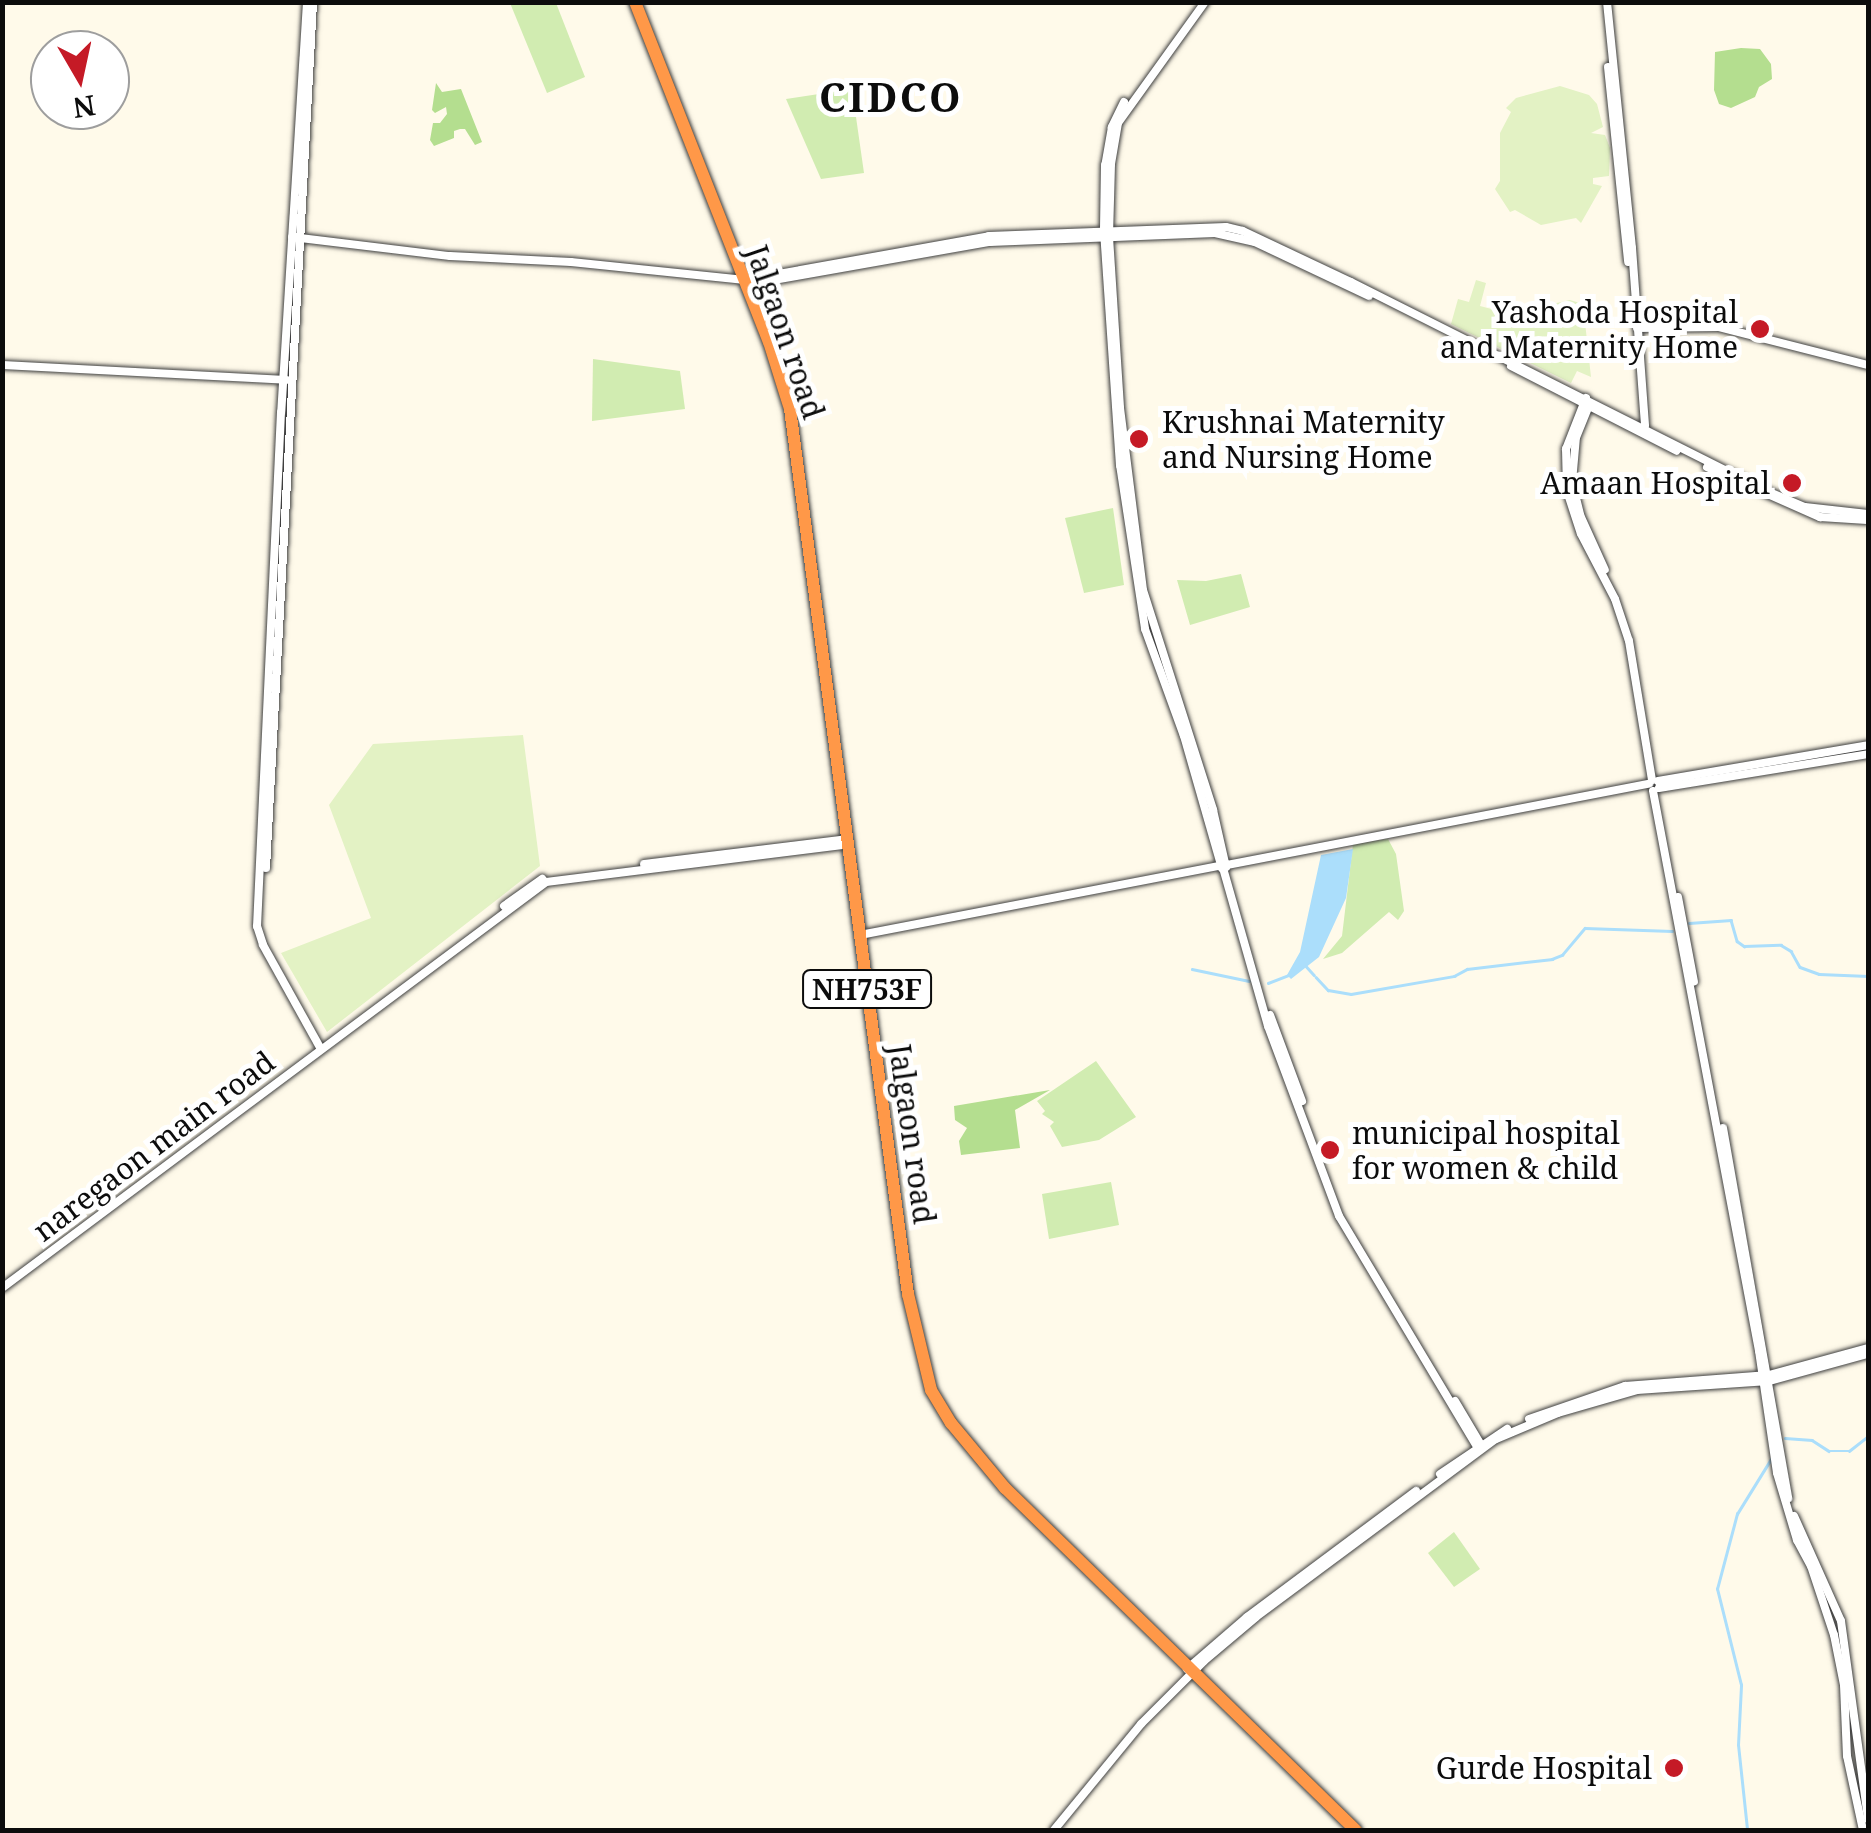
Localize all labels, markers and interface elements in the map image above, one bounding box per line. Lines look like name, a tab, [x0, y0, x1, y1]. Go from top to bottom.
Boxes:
north arrow	[30, 30, 130, 130]
district label: CIDCO	[819, 73, 963, 121]
text: N	[71, 87, 98, 128]
street label: Jalgaon road	[738, 241, 832, 423]
place label: Yashoda Hospital and Maternity Home	[1440, 294, 1738, 364]
marker: Yashoda Hospital and Maternity Home	[1747, 316, 1773, 342]
place label: Krushnai Maternity and Nursing Home	[1162, 404, 1445, 474]
marker: Krushnai Maternity and Nursing Home	[1126, 426, 1152, 452]
place label: Amaan Hospital	[1540, 465, 1770, 501]
marker: Amaan Hospital	[1779, 470, 1805, 496]
road number: NH753F	[802, 966, 932, 1012]
street label: Jalgaon road	[882, 1042, 942, 1226]
street label: naregaon main road	[26, 1044, 282, 1248]
place label: municipal hospital for women & child	[1352, 1115, 1620, 1186]
marker: municipal hospital for women & child	[1317, 1137, 1343, 1163]
place label: Gurde Hospital	[1436, 1750, 1652, 1786]
marker: Gurde Hospital	[1661, 1755, 1687, 1781]

